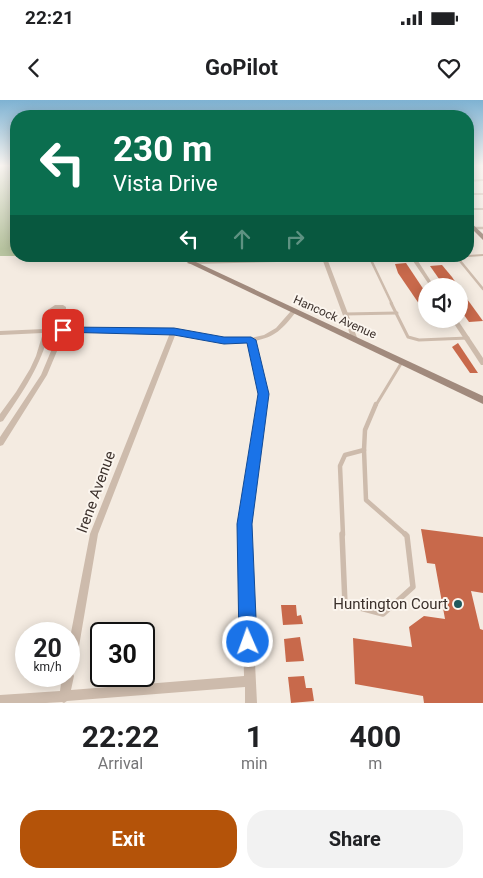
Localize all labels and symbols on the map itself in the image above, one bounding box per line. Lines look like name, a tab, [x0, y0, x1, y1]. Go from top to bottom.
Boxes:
street label: Hancock Avenue	[291, 292, 379, 342]
pin	[42, 309, 84, 351]
street label: Irene Avenue	[73, 448, 119, 535]
place label: Huntington Court	[333, 595, 448, 613]
marker: Huntington Court	[452, 598, 464, 610]
position arrow	[221, 615, 273, 667]
speed limit sign: 30	[90, 622, 155, 687]

